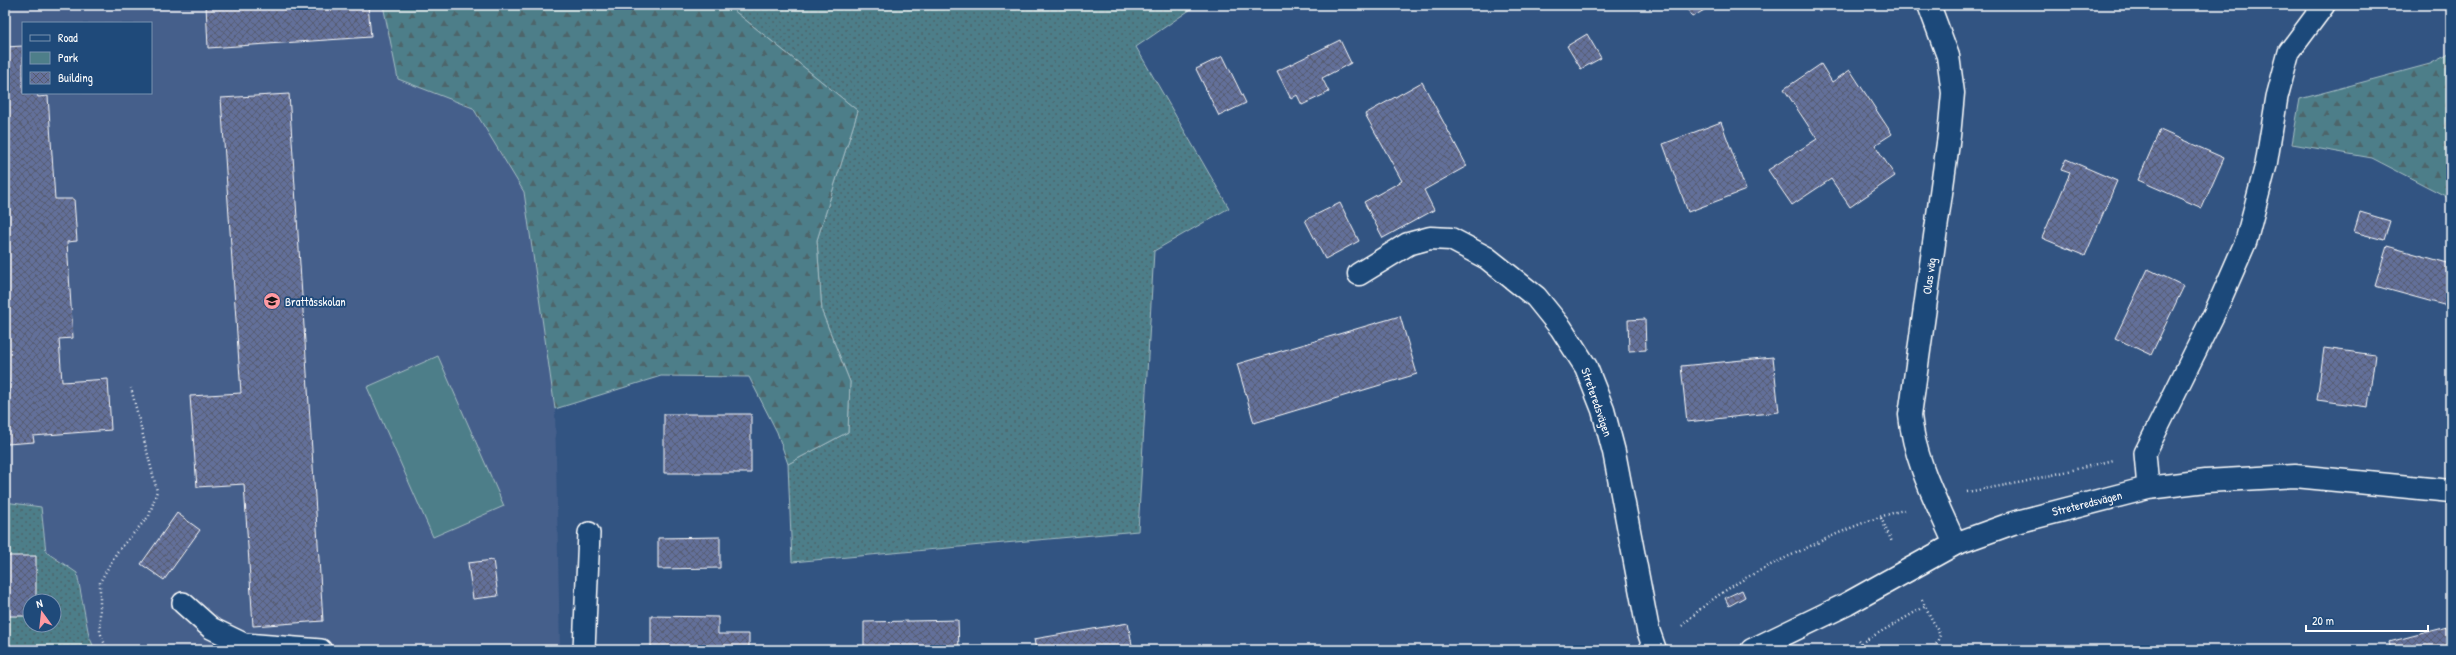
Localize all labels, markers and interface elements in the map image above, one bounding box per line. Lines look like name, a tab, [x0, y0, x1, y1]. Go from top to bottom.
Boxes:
legend	[22, 22, 152, 94]
text: Road	[58, 29, 78, 46]
text: Park	[58, 49, 78, 66]
text: Building	[58, 69, 93, 86]
street label: Olas väg	[1918, 257, 1940, 295]
school or university icon: Brattåsskolan	[262, 291, 282, 311]
place label: Brattåsskolan	[285, 293, 346, 310]
street label: Streteredsvägen	[1577, 365, 1617, 439]
street label: Streteredsvägen	[2050, 486, 2124, 520]
north arrow	[22, 593, 62, 633]
text: N	[35, 596, 44, 611]
scale bar	[2306, 607, 2428, 633]
text: 20 m	[2312, 612, 2334, 629]

